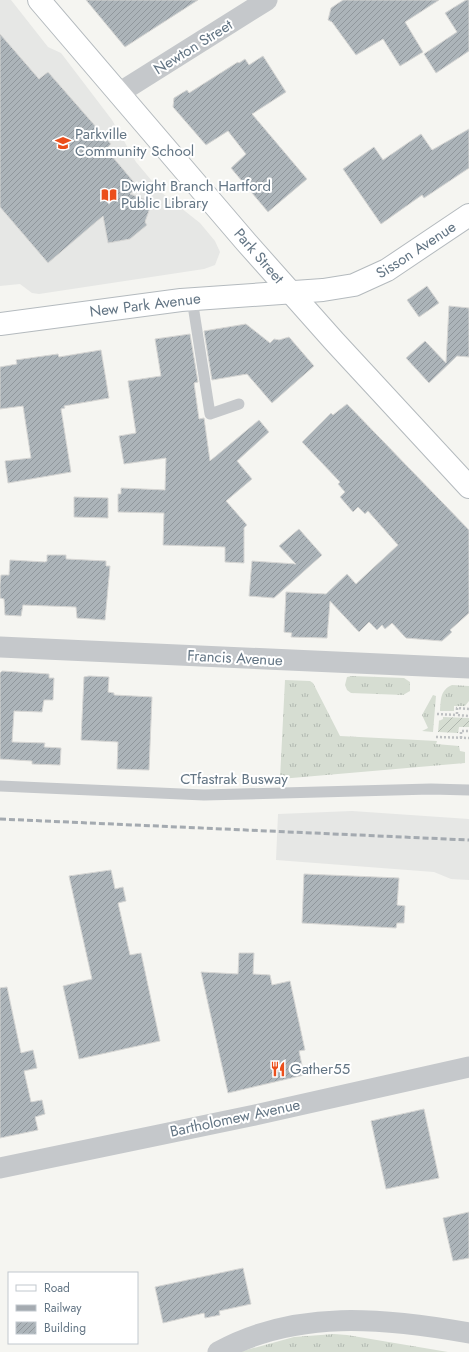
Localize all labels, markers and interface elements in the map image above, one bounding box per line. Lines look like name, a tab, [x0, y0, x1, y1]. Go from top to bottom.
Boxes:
street label: Newton Street	[149, 14, 237, 80]
place label: Parkville Community School	[75, 123, 194, 162]
school or university icon: Parkville Community School	[54, 134, 72, 152]
place label: Dwight Branch Hartford Public Library	[121, 175, 271, 214]
library icon: Dwight Branch Hartford Public Library	[100, 186, 118, 204]
street label: Sisson Avenue	[372, 216, 461, 284]
street label: Park Street	[229, 223, 290, 289]
street label: New Park Avenue	[88, 287, 202, 323]
street label: Francis Avenue	[187, 645, 284, 672]
street label: CTfastrak Busway	[180, 768, 288, 790]
place label: Gather55	[290, 1058, 350, 1080]
restaurant icon: Gather55	[269, 1060, 287, 1078]
street label: Bartholomew Avenue	[168, 1093, 302, 1143]
legend	[8, 1272, 138, 1344]
text: Road	[44, 1279, 70, 1297]
text: Railway	[44, 1299, 82, 1317]
text: Building	[44, 1319, 86, 1337]

